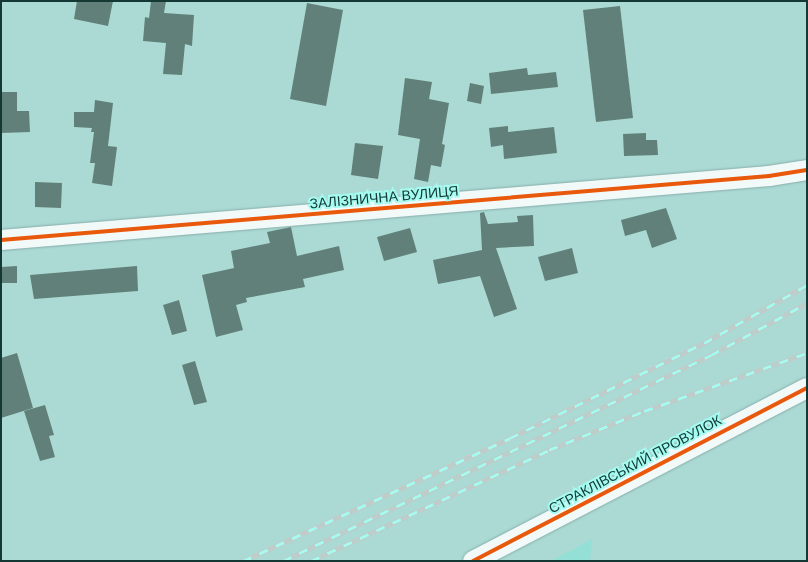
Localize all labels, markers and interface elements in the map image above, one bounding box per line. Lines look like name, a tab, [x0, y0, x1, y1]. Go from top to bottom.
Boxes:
street label: ЗАЛІЗНИЧНА ВУЛИЦЯ	[309, 182, 459, 212]
street label: СТРАКЛІВСЬКИЙ ПРОВУЛОК	[546, 411, 724, 517]

